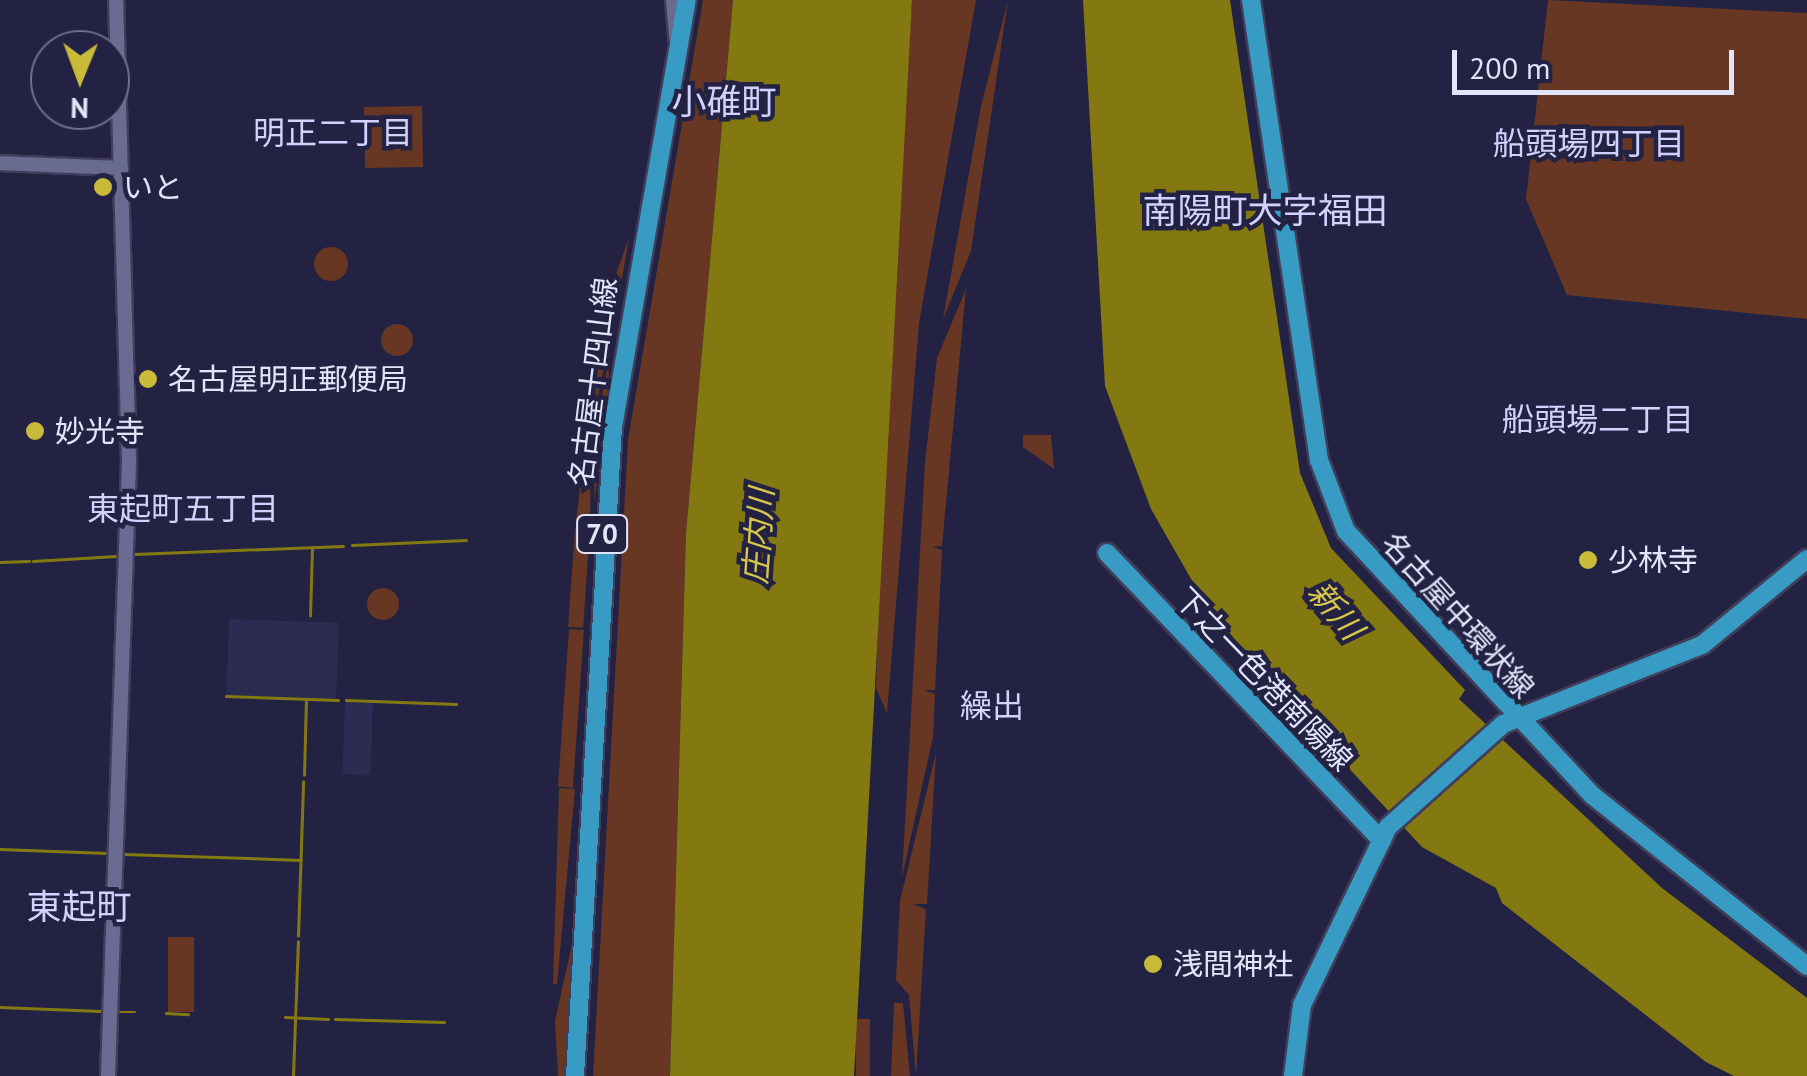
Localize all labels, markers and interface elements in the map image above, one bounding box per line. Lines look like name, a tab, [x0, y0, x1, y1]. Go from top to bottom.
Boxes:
north arrow	[30, 30, 130, 130]
scale bar	[1457, 30, 1740, 92]
text: 200 m	[1469, 48, 1550, 87]
district label: 小碓町	[672, 80, 776, 122]
text: N	[70, 90, 89, 127]
district label: 明正二丁目	[253, 113, 413, 151]
district label: 船頭場四丁目	[1493, 124, 1685, 162]
place label: いと	[123, 169, 183, 205]
marker: いと	[92, 176, 114, 198]
district label: 南陽町大字福田	[1143, 189, 1387, 231]
street label: 名古屋十四山線	[562, 276, 624, 488]
place label: 名古屋明正郵便局	[168, 361, 408, 397]
marker: 名古屋明正郵便局	[137, 368, 159, 390]
district label: 船頭場二丁目	[1502, 400, 1694, 438]
place label: 妙光寺	[55, 413, 145, 449]
marker: 妙光寺	[24, 420, 46, 442]
water label: 庄内川	[735, 487, 781, 585]
district label: 東起町五丁目	[87, 489, 279, 527]
road number: 70	[574, 511, 630, 557]
street label: 名古屋中環状線	[1374, 525, 1542, 705]
place label: 少林寺	[1608, 542, 1698, 578]
marker: 少林寺	[1577, 549, 1599, 571]
water label: 新川	[1301, 573, 1371, 647]
street label: 下之一色港南陽線	[1168, 580, 1360, 778]
district label: 繰出	[960, 686, 1024, 724]
district label: 東起町	[27, 885, 131, 927]
place label: 浅間神社	[1173, 946, 1293, 982]
marker: 浅間神社	[1142, 953, 1164, 975]

